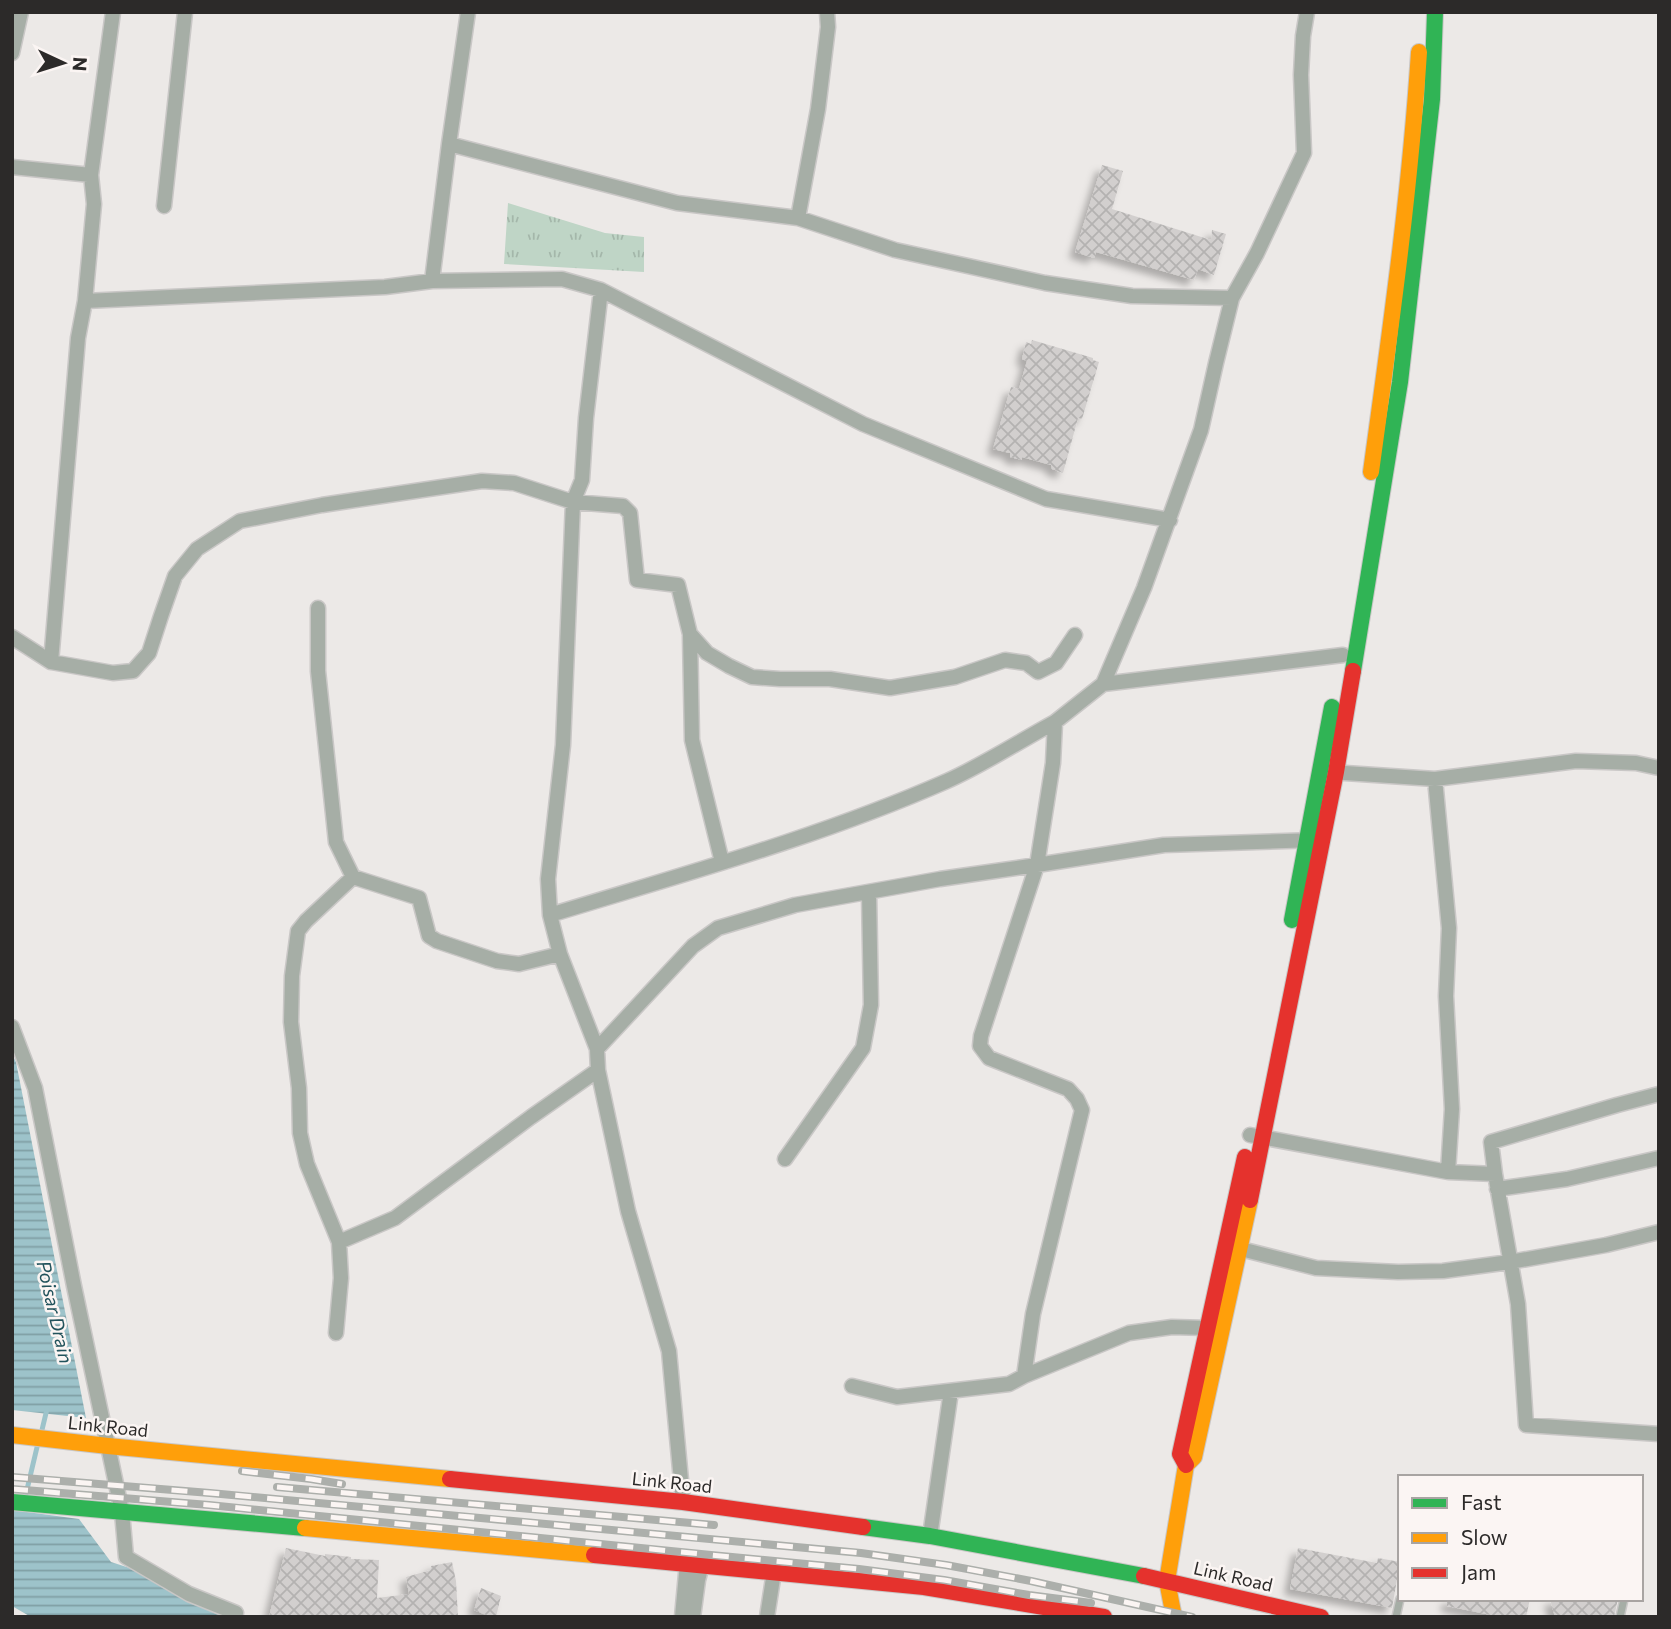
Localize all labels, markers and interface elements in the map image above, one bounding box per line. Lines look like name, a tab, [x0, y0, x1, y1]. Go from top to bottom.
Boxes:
north arrow	[28, 28, 98, 98]
text: N	[68, 56, 92, 72]
water label: Poisar Drain	[33, 1258, 78, 1366]
street label: Link Road	[67, 1411, 149, 1441]
street label: Link Road	[631, 1467, 713, 1497]
legend	[1398, 1475, 1643, 1601]
text: Fast	[1461, 1489, 1502, 1514]
text: Slow	[1461, 1524, 1508, 1549]
street label: Link Road	[1192, 1556, 1275, 1596]
text: Jam	[1461, 1559, 1496, 1584]

